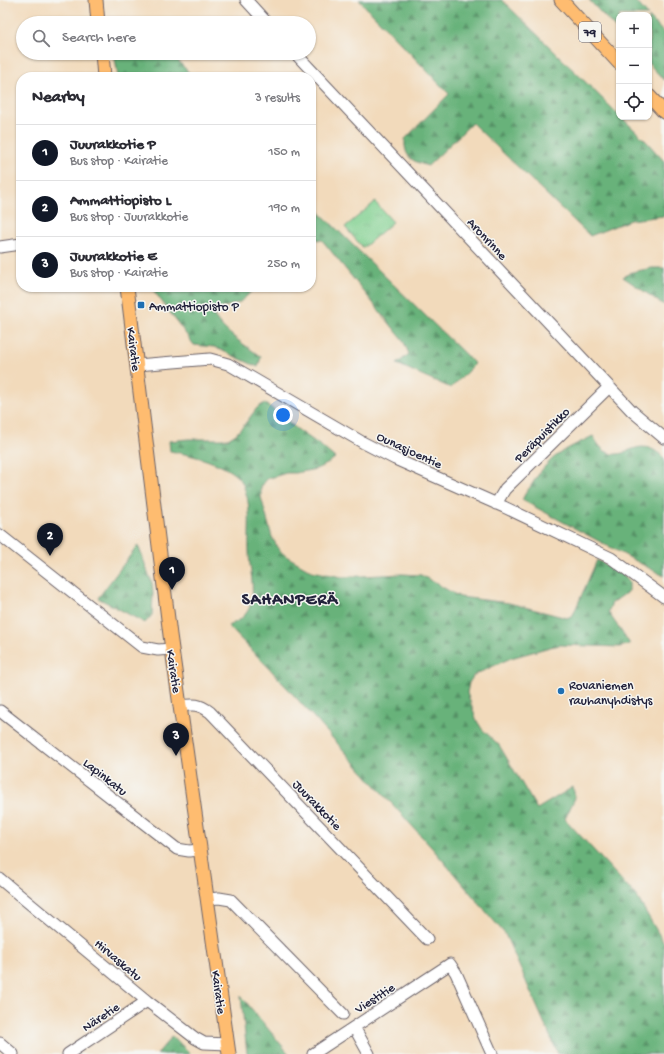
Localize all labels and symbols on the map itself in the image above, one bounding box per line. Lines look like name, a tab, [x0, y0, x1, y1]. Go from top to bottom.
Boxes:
road number: 79	[579, 22, 601, 42]
street label: Aronrinne	[463, 216, 509, 264]
marker: Ammattiopisto P	[136, 300, 146, 310]
place label: Ammattiopisto P	[149, 300, 240, 315]
street label: Kairatie	[122, 327, 143, 372]
your location	[273, 405, 293, 425]
street label: Peräpuistikko	[511, 405, 574, 467]
street label: Ounasjoentie	[374, 430, 444, 473]
pin: 2	[37, 523, 63, 556]
pin: 1	[159, 557, 185, 590]
district label: SAHANPERÄ	[242, 591, 339, 611]
street label: Kairatie	[162, 649, 183, 695]
place label: Rovaniemen rauhanyhdistys	[569, 679, 654, 709]
marker: Rovaniemen rauhanyhdistys	[556, 686, 566, 696]
pin: 3	[163, 723, 189, 756]
street label: Lapinkatu	[79, 756, 129, 800]
street label: Juurakkotie	[289, 777, 344, 834]
street label: Hirvaskatu	[91, 937, 144, 985]
street label: Kairatie	[207, 970, 228, 1015]
street label: Viestitie	[352, 981, 398, 1018]
street label: Näretie	[80, 1000, 123, 1036]

